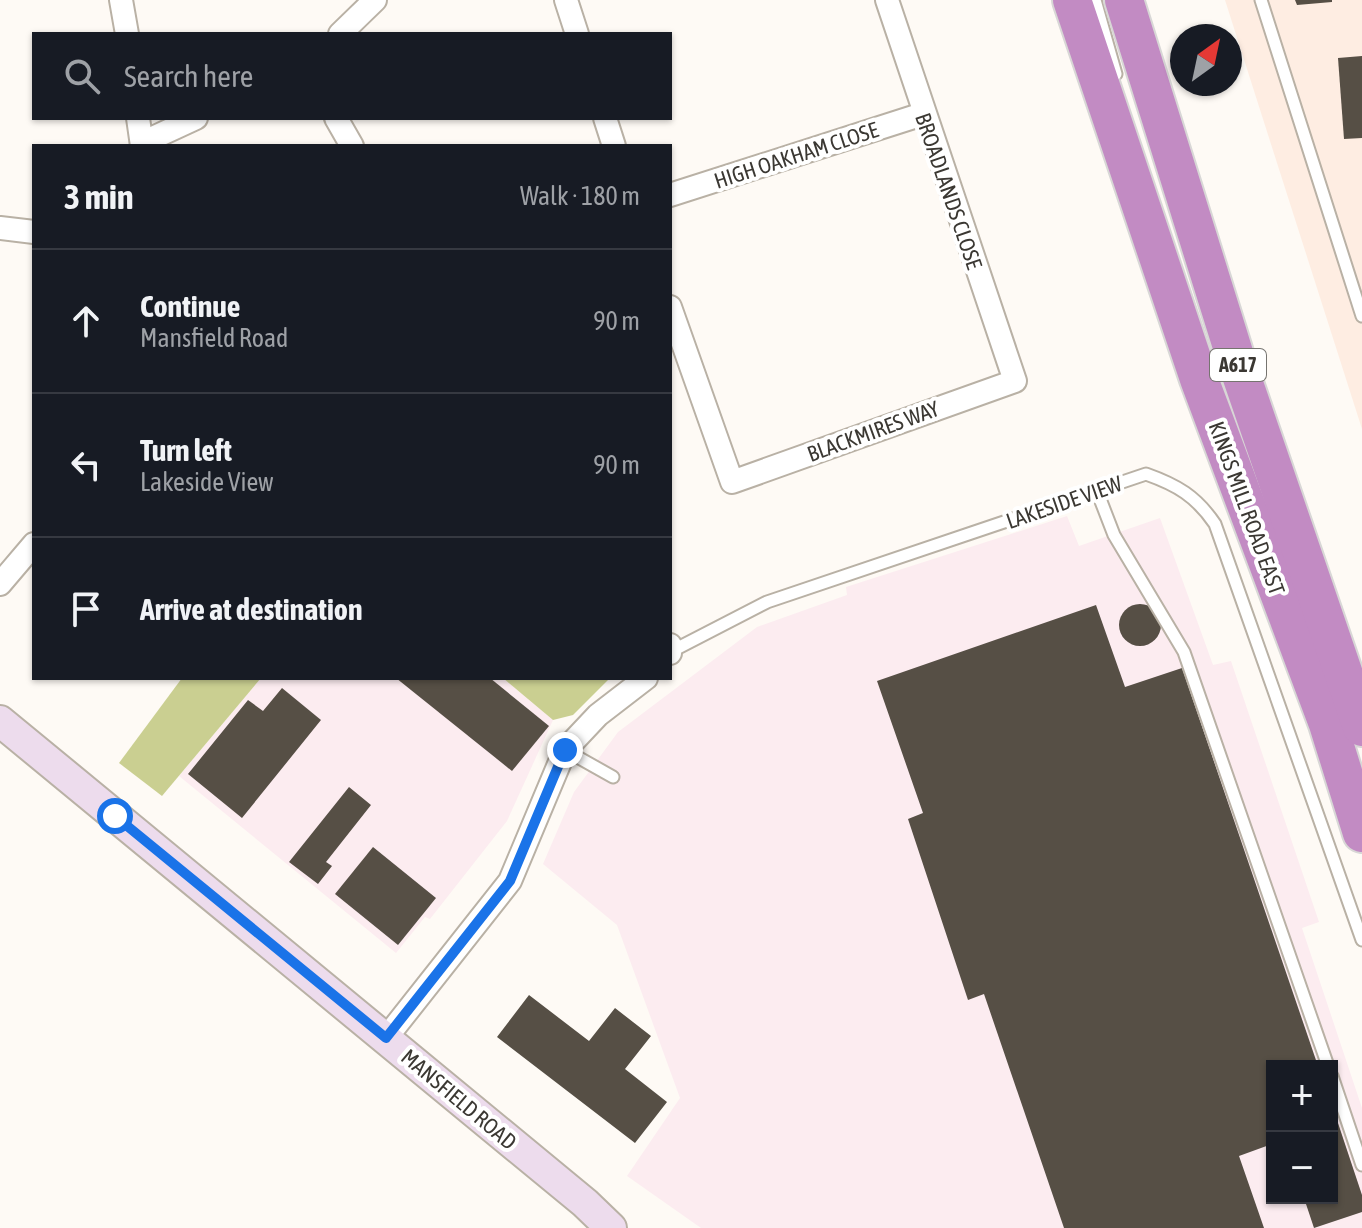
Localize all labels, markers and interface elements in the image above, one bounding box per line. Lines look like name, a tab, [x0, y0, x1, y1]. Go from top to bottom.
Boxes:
north arrow	[1170, 24, 1242, 96]
search box	[32, 32, 672, 120]
icon: search	[60, 54, 104, 98]
text: Search here	[124, 59, 253, 93]
street label: BROADLANDS CLOSE	[910, 109, 988, 273]
street label: HIGH OAKHAM CLOSE	[711, 116, 882, 194]
text: 3 min	[64, 177, 133, 216]
text: Walk · 180 m	[520, 181, 640, 211]
text: Continue	[140, 289, 240, 323]
icon: ahead	[64, 299, 108, 343]
text: 90 m	[593, 306, 640, 336]
text: Mansfield Road	[140, 323, 288, 353]
road number: A617	[1210, 349, 1266, 381]
street label: BLACKMIRES WAY	[804, 395, 943, 467]
street label: KINGS MILL ROAD EAST	[1204, 418, 1291, 598]
text: Turn left	[140, 433, 232, 467]
icon: left	[64, 443, 108, 487]
text: 90 m	[593, 450, 640, 480]
text: Lakeside View	[140, 467, 274, 497]
street label: LAKESIDE VIEW	[1003, 470, 1125, 534]
icon: arrive	[64, 587, 108, 631]
text: Arrive at destination	[140, 592, 362, 626]
route end	[547, 732, 583, 768]
route start	[97, 798, 133, 834]
street label: MANSFIELD ROAD	[396, 1043, 522, 1155]
map controls	[1266, 1060, 1338, 1204]
button: +	[1266, 1060, 1338, 1132]
button: −	[1266, 1132, 1338, 1204]

